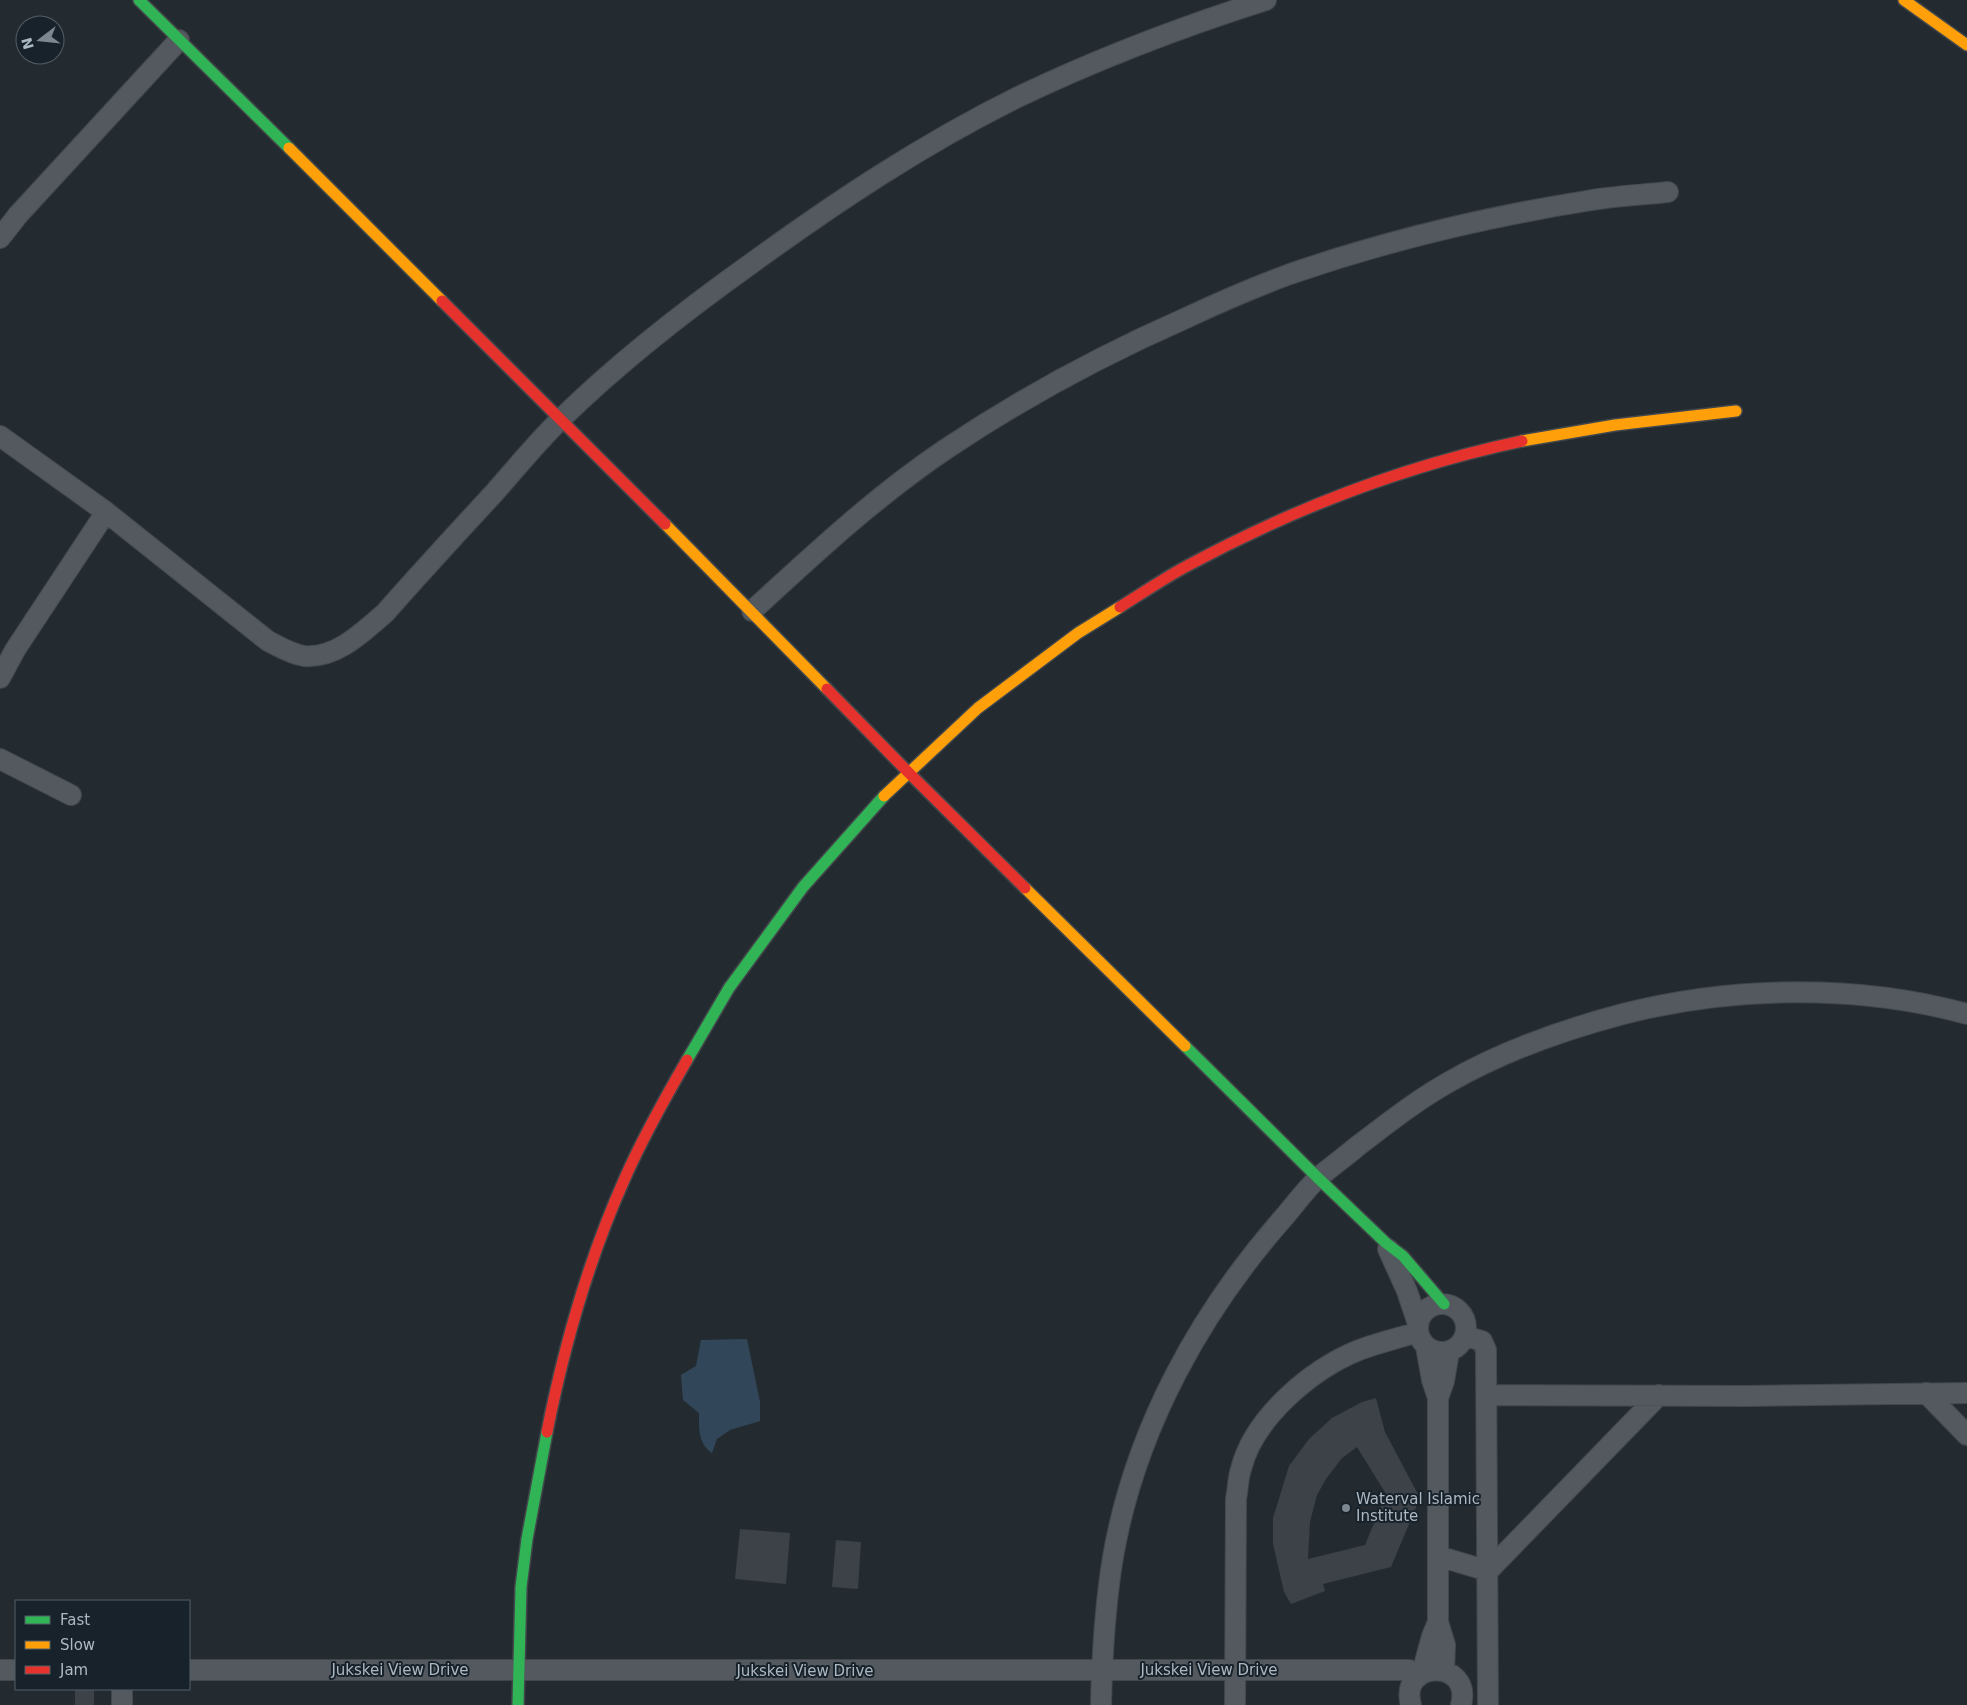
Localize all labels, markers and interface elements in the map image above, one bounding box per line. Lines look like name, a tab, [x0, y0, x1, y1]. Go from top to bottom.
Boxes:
north arrow	[15, 15, 65, 65]
text: N	[18, 36, 37, 51]
place label: Waterval Islamic Institute	[1356, 1490, 1480, 1525]
marker: Waterval Islamic Institute	[1340, 1502, 1352, 1514]
legend	[15, 1600, 190, 1690]
text: Fast	[60, 1611, 90, 1629]
text: Slow	[60, 1636, 95, 1654]
text: Jam	[59, 1661, 88, 1679]
street label: Jukskei View Drive	[330, 1661, 469, 1679]
street label: Jukskei View Drive	[1139, 1661, 1278, 1679]
street label: Jukskei View Drive	[735, 1662, 874, 1680]

